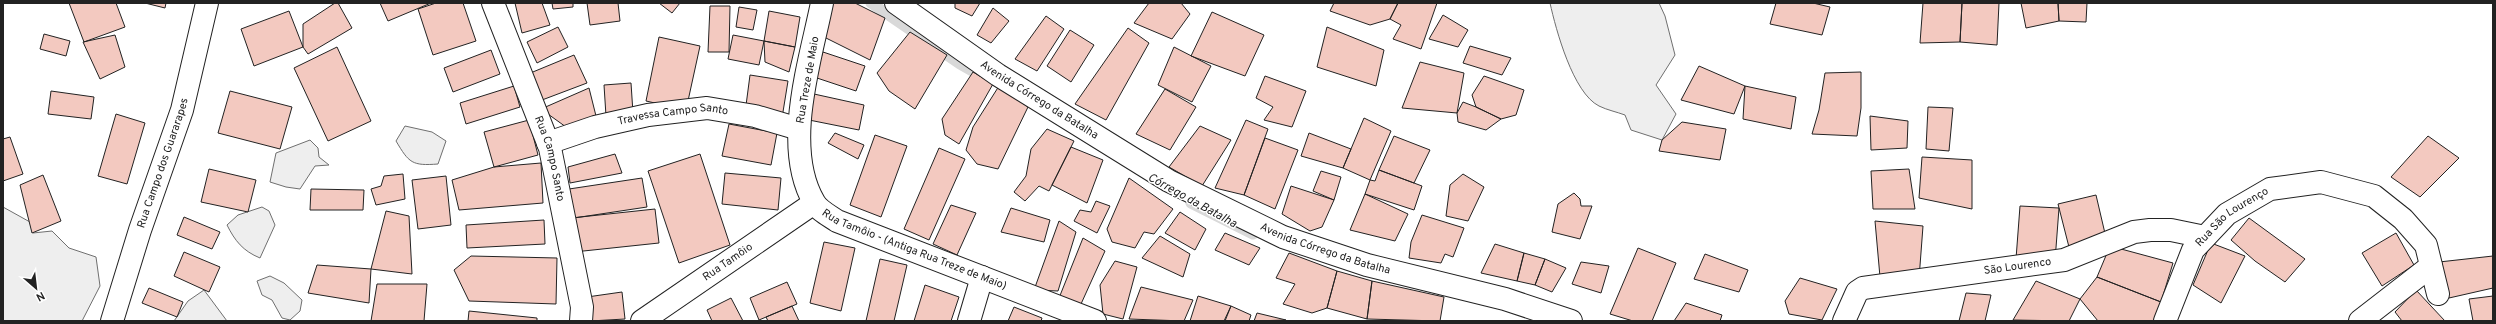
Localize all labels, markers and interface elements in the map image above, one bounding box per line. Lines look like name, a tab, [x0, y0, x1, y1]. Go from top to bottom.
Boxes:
street label: Rua Treze de Maio	[793, 35, 823, 125]
street label: Avenida Córrego da Batalha	[977, 58, 1101, 143]
street label: Rua Campo dos Guararapes	[134, 97, 192, 230]
street label: Travessa Campo Santo	[616, 101, 729, 129]
street label: Rua Campo Santo	[531, 114, 568, 203]
water label: Córrego da Batalha	[1145, 170, 1240, 233]
street label: Rua São Lourenço	[2193, 184, 2271, 250]
street label: Rua Tamôio - (Antiga Rua Treze de Maio)	[819, 206, 1009, 293]
street label: Avenida Córrego da Batalha	[1258, 220, 1392, 278]
street label: Rua Tamôio	[700, 240, 755, 284]
street label: São Lourenco	[1983, 255, 2052, 278]
north arrow	[16, 268, 56, 308]
text: N	[33, 288, 47, 304]

